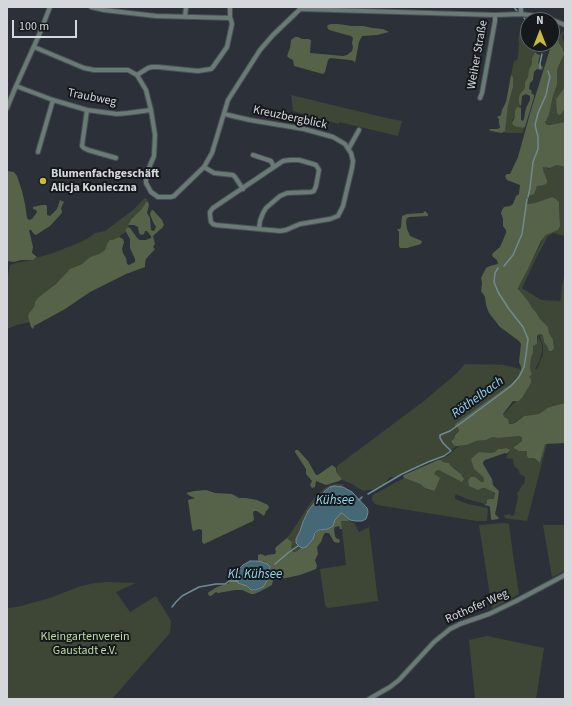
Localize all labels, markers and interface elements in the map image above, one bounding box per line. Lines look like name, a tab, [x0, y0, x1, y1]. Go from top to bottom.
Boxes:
scale bar	[14, 12, 79, 38]
north arrow	[520, 12, 560, 52]
text: N	[536, 13, 544, 28]
text: 100 m	[19, 18, 49, 35]
street label: Weiher Straße	[465, 19, 491, 91]
street label: Traubweg	[66, 86, 118, 110]
street label: Kreuzbergblick	[252, 103, 328, 133]
place label: Blumenfachgeschäft Alicja Konieczna	[51, 167, 159, 195]
marker: Blumenfachgeschäft Alicja Konieczna	[38, 176, 48, 186]
water label: Röthelbach	[449, 374, 507, 422]
water label: Kühsee	[316, 493, 354, 509]
water label: Kl. Kühsee	[228, 567, 282, 583]
street label: Rothofer Weg	[443, 587, 511, 627]
park label: Kleingartenverein Gaustadt e.V.	[41, 630, 129, 658]

